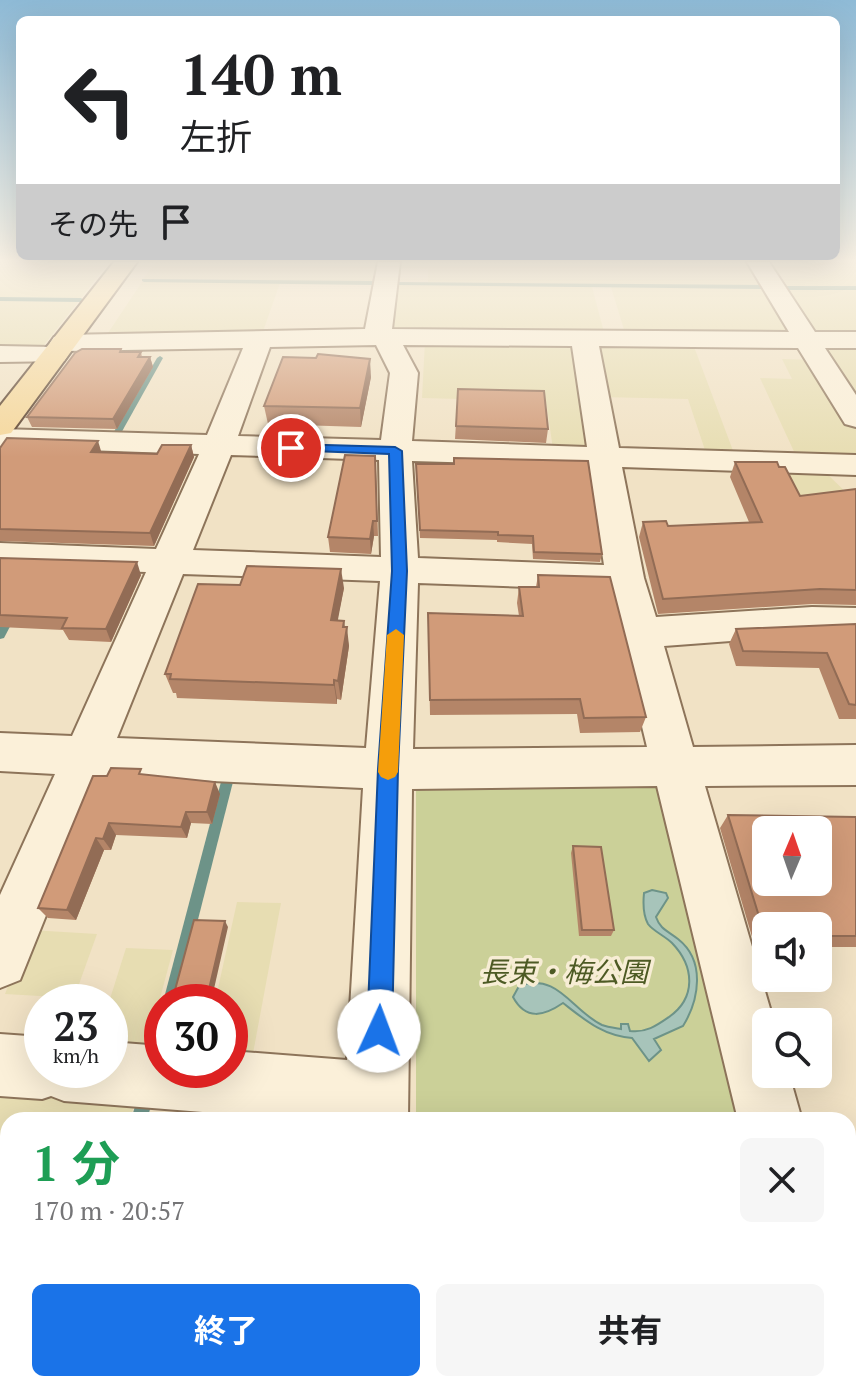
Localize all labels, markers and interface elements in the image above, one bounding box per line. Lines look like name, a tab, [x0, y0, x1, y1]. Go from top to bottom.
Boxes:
text: 140 m	[180, 37, 342, 111]
icon: left	[48, 48, 152, 152]
text: 左折	[180, 113, 252, 160]
icon: arrive	[154, 200, 198, 244]
text: その先	[48, 204, 138, 244]
pin	[257, 414, 325, 482]
icon: arrive	[269, 426, 313, 470]
north arrow	[752, 816, 832, 896]
map controls	[752, 816, 832, 1088]
button: sound	[752, 912, 832, 992]
park label: 長束・梅公園	[480, 953, 652, 990]
speed limit sign: 30	[144, 984, 248, 1088]
position arrow	[337, 989, 421, 1073]
text: 23	[53, 999, 99, 1052]
button: search	[752, 1008, 832, 1088]
text: km/h	[53, 1042, 99, 1069]
text: 1 分	[32, 1131, 120, 1195]
button: close	[740, 1138, 824, 1222]
text: 170 m · 20:57	[32, 1193, 185, 1227]
button: 終了	[32, 1284, 420, 1376]
button: 共有	[436, 1284, 824, 1376]

